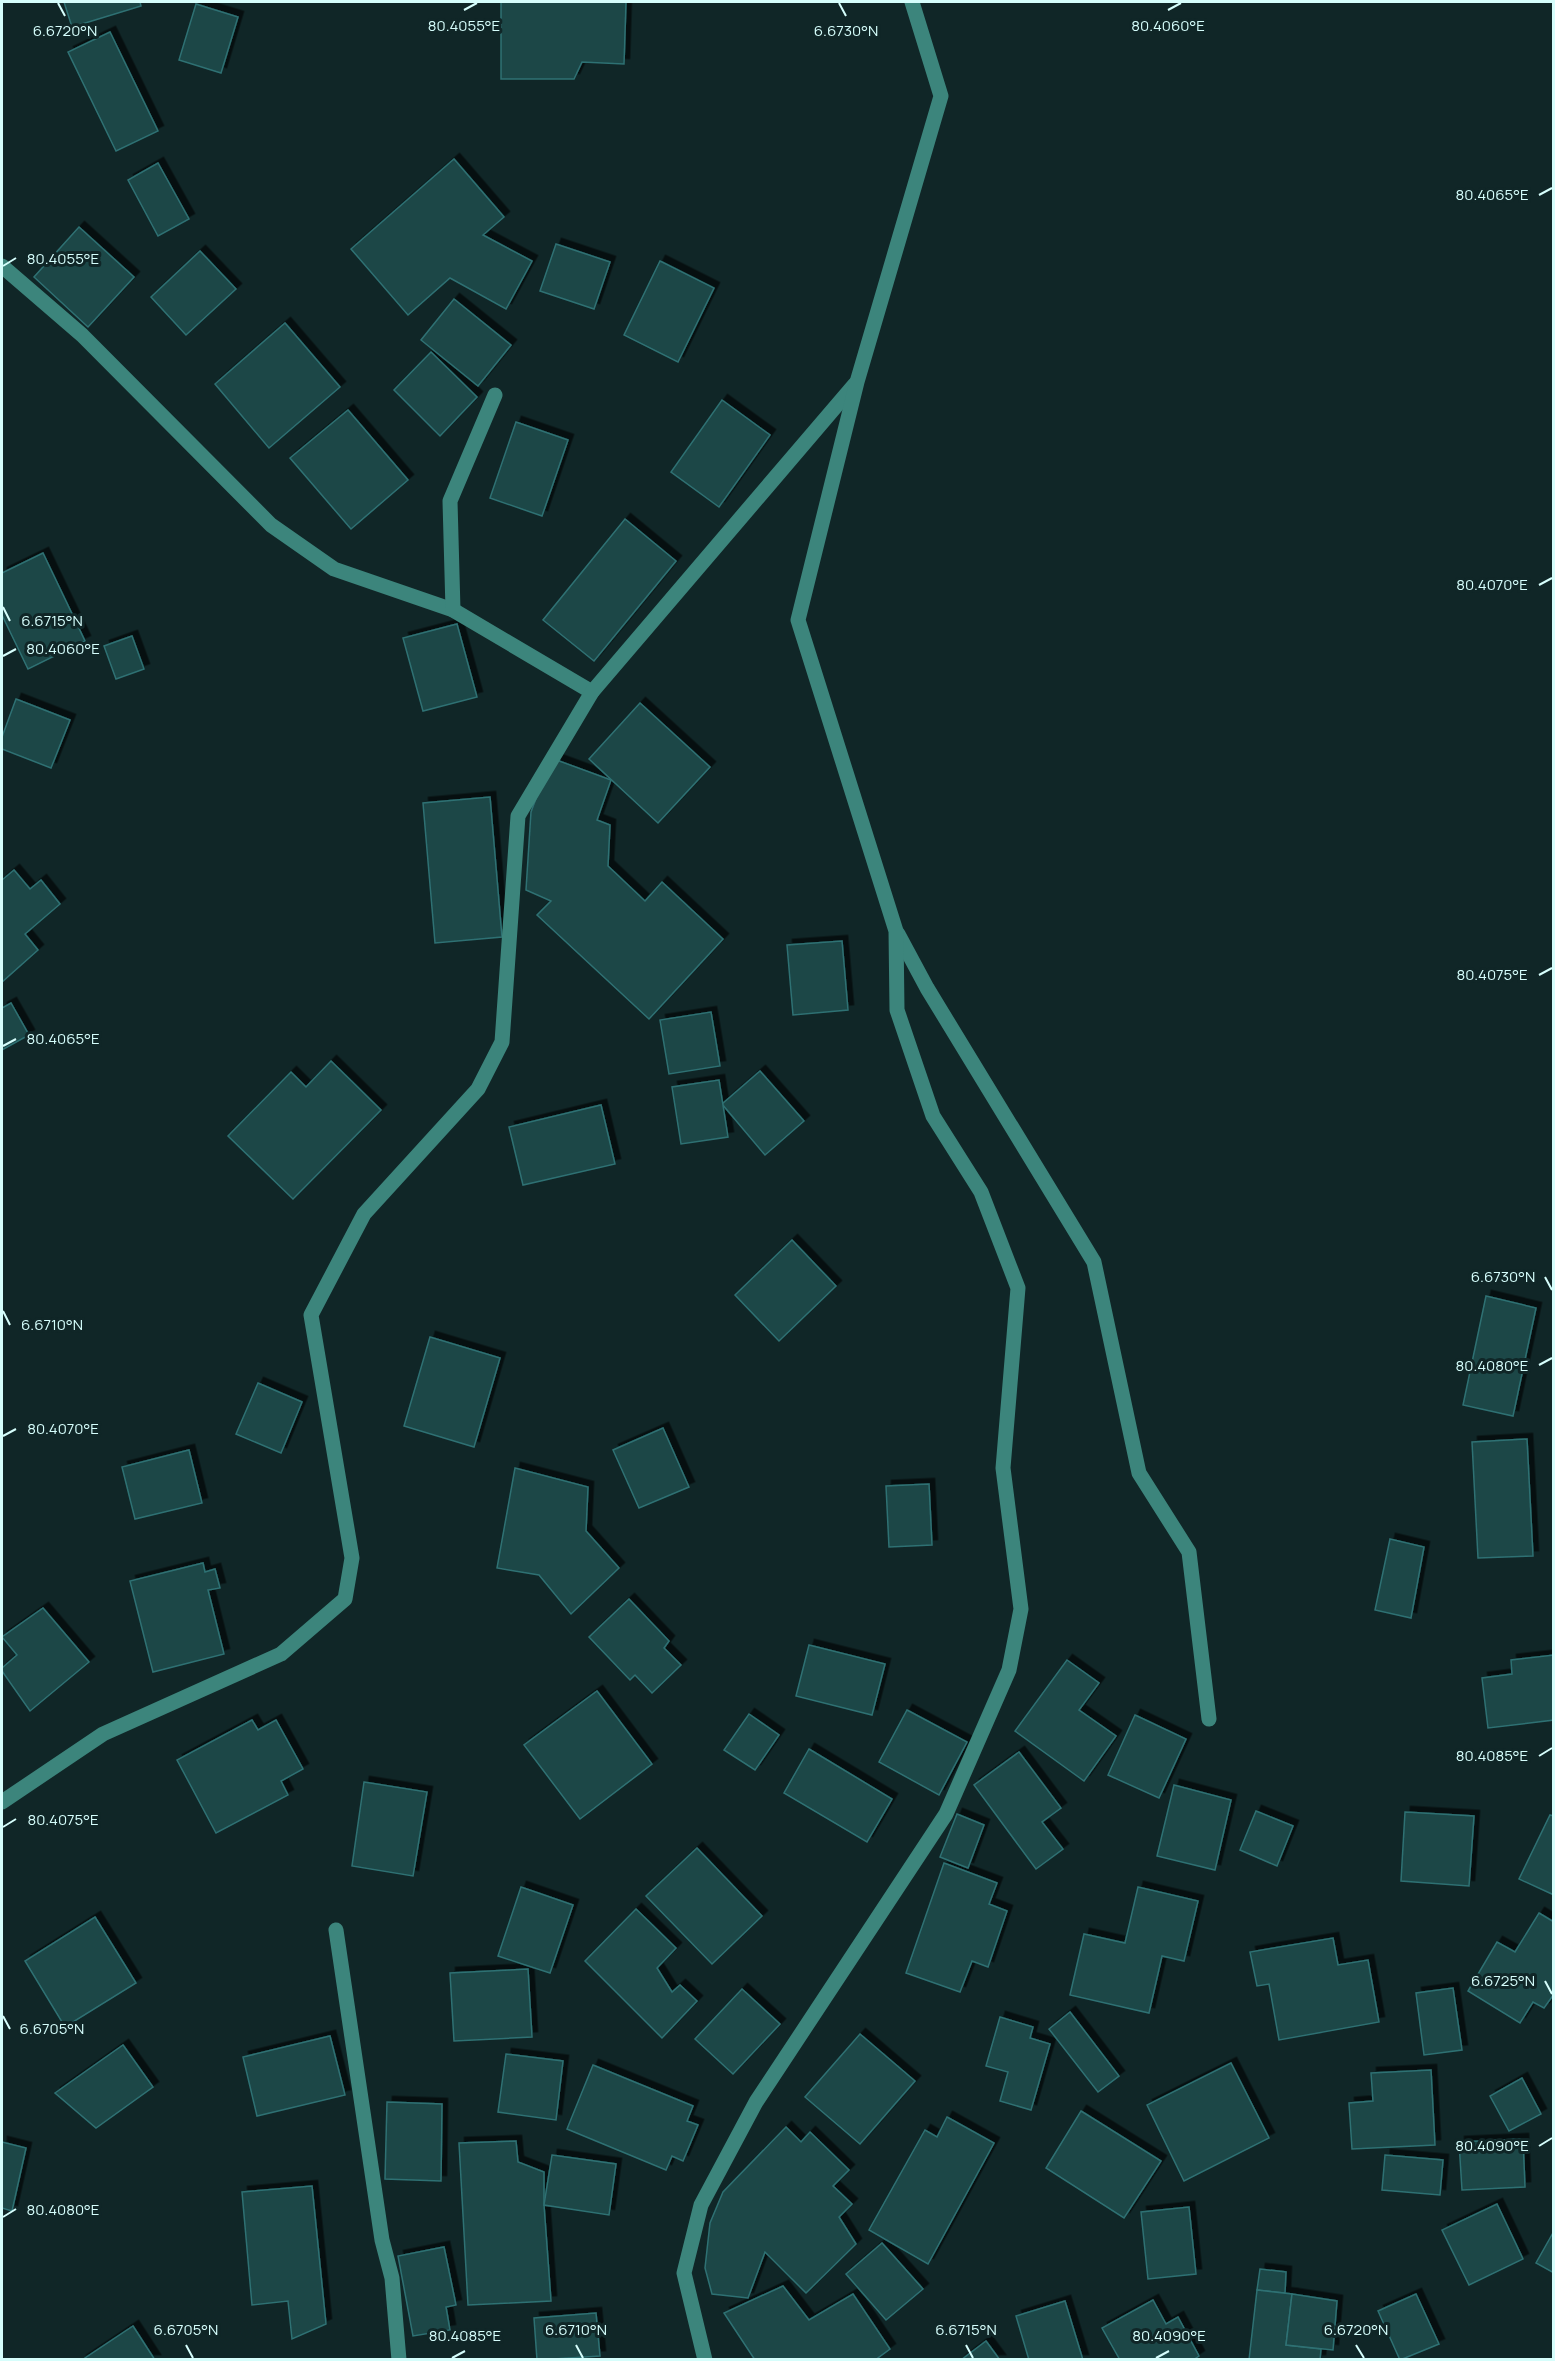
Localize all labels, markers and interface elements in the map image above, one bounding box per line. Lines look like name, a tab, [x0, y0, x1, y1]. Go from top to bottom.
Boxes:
text: 80.4055°E	[428, 15, 500, 36]
text: 80.4060°E	[1131, 15, 1205, 36]
text: 6.6720°N	[33, 20, 97, 41]
text: 6.6730°N	[814, 20, 878, 41]
text: 80.4065°E	[1456, 184, 1528, 205]
text: 80.4055°E	[27, 248, 99, 269]
text: 80.4070°E	[1456, 574, 1528, 595]
text: 6.6715°N	[21, 610, 83, 631]
text: 80.4060°E	[26, 638, 100, 659]
text: 80.4075°E	[1456, 964, 1528, 985]
text: 80.4065°E	[27, 1028, 99, 1049]
text: 6.6730°N	[1471, 1266, 1535, 1287]
text: 6.6710°N	[21, 1314, 83, 1335]
text: 80.4080°E	[1456, 1355, 1528, 1376]
text: 80.4070°E	[27, 1418, 99, 1439]
text: 80.4085°E	[1456, 1745, 1528, 1766]
text: 80.4075°E	[27, 1809, 99, 1830]
text: 6.6725°N	[1471, 1970, 1535, 1991]
text: 6.6705°N	[20, 2018, 84, 2039]
text: 80.4090°E	[1455, 2135, 1529, 2156]
text: 80.4080°E	[27, 2199, 99, 2220]
text: 6.6705°N	[154, 2319, 218, 2340]
text: 6.6710°N	[545, 2319, 607, 2340]
text: 6.6715°N	[935, 2319, 997, 2340]
text: 6.6720°N	[1324, 2319, 1388, 2340]
text: 80.4085°E	[429, 2325, 501, 2346]
text: 80.4090°E	[1132, 2325, 1206, 2346]

